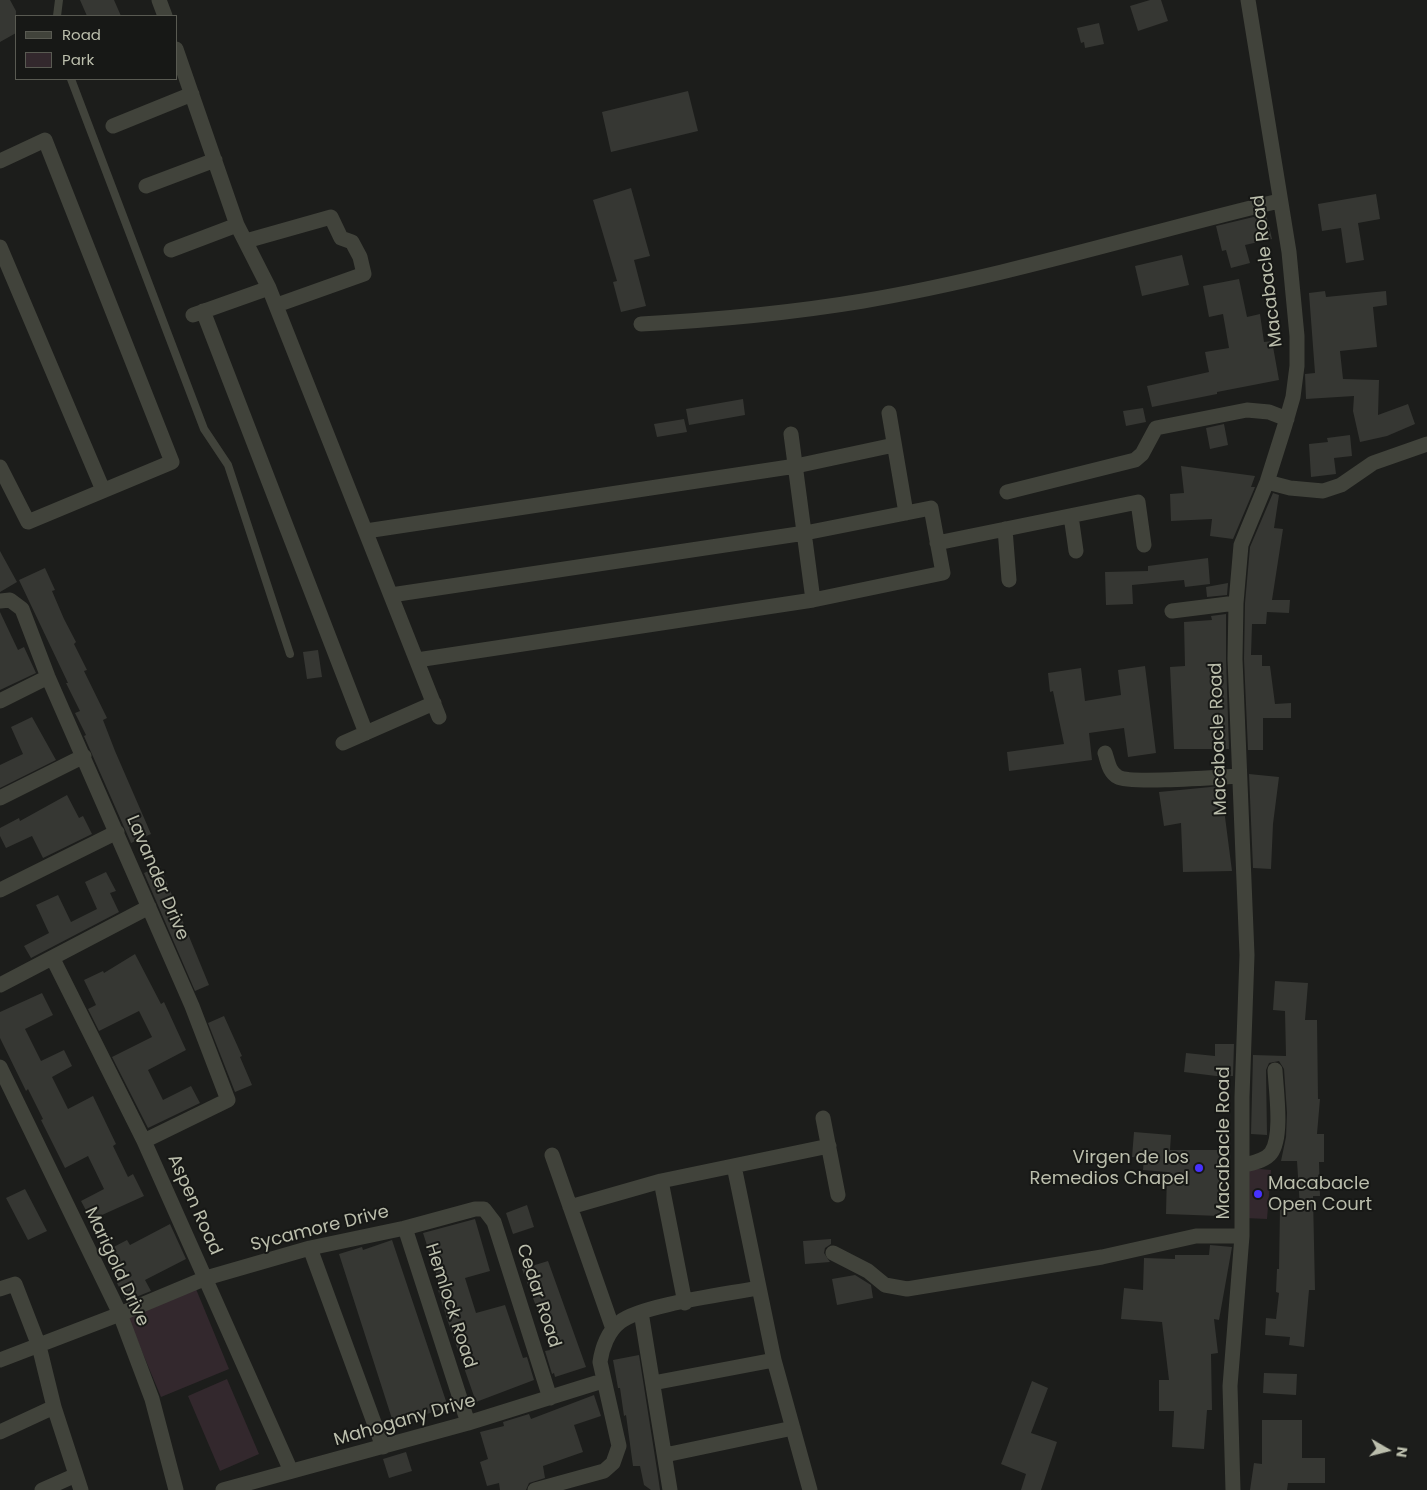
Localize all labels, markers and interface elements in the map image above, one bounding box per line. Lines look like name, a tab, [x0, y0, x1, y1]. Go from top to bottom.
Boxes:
legend	[15, 15, 178, 80]
text: Road	[62, 24, 101, 45]
text: Park	[62, 49, 94, 70]
street label: Macabacle Road	[1248, 194, 1288, 348]
street label: Macabacle Road	[1206, 662, 1232, 816]
street label: Lavander Drive	[121, 812, 193, 944]
street label: Macabacle Road	[1213, 1066, 1235, 1220]
place label: Virgen de los Remedios Chapel	[1030, 1147, 1189, 1190]
street label: Aspen Road	[162, 1151, 226, 1259]
marker: Virgen de los Remedios Chapel	[1193, 1162, 1205, 1174]
place label: Macabacle Open Court	[1268, 1173, 1372, 1216]
marker: Macabacle Open Court	[1252, 1188, 1264, 1200]
street label: Sycamore Drive	[249, 1201, 391, 1257]
street label: Marigold Drive	[79, 1204, 153, 1330]
street label: Hemlock Road	[420, 1241, 480, 1371]
street label: Cedar Road	[511, 1241, 565, 1351]
street label: Mahogany Drive	[332, 1390, 478, 1452]
north arrow	[1362, 1425, 1412, 1475]
text: N	[1391, 1445, 1412, 1459]

